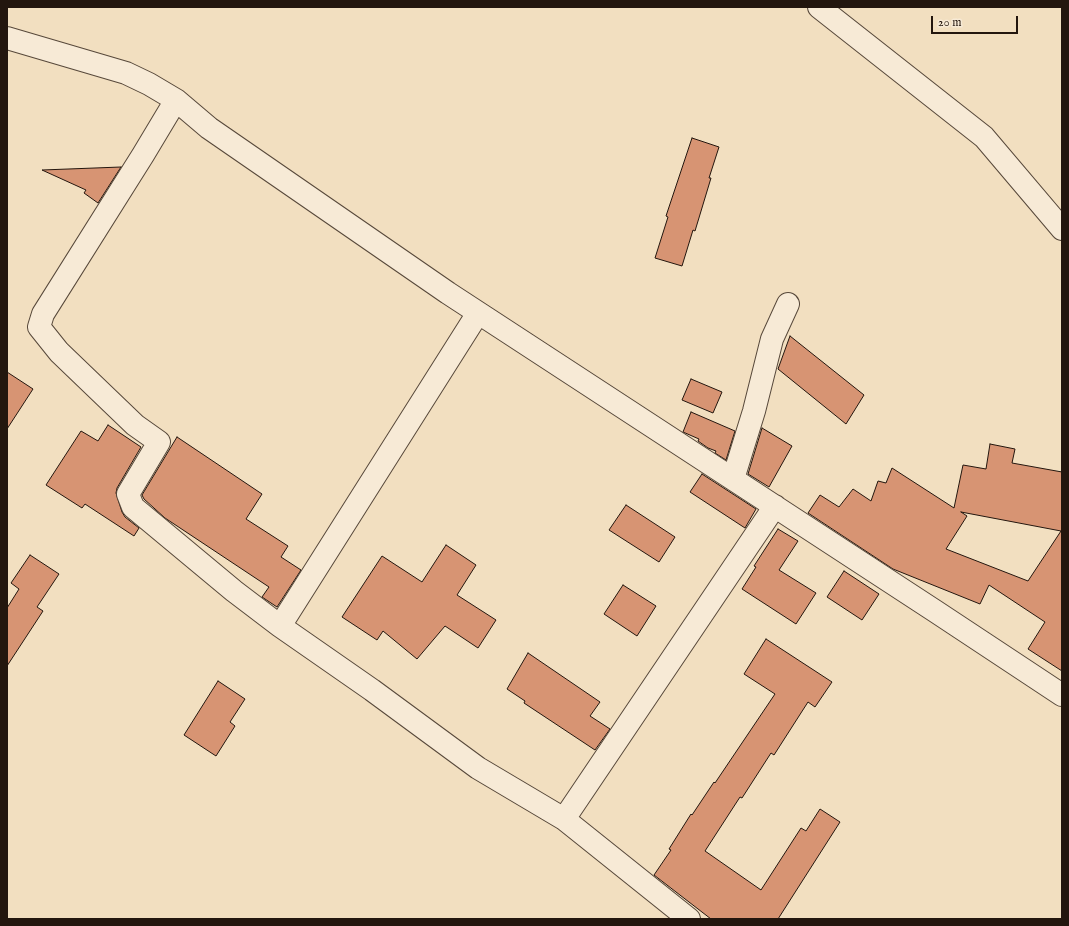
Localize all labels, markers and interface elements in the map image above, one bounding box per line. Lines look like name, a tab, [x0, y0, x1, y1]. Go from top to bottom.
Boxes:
scale bar	[933, 8, 1020, 34]
text: 20 m	[938, 15, 961, 30]

